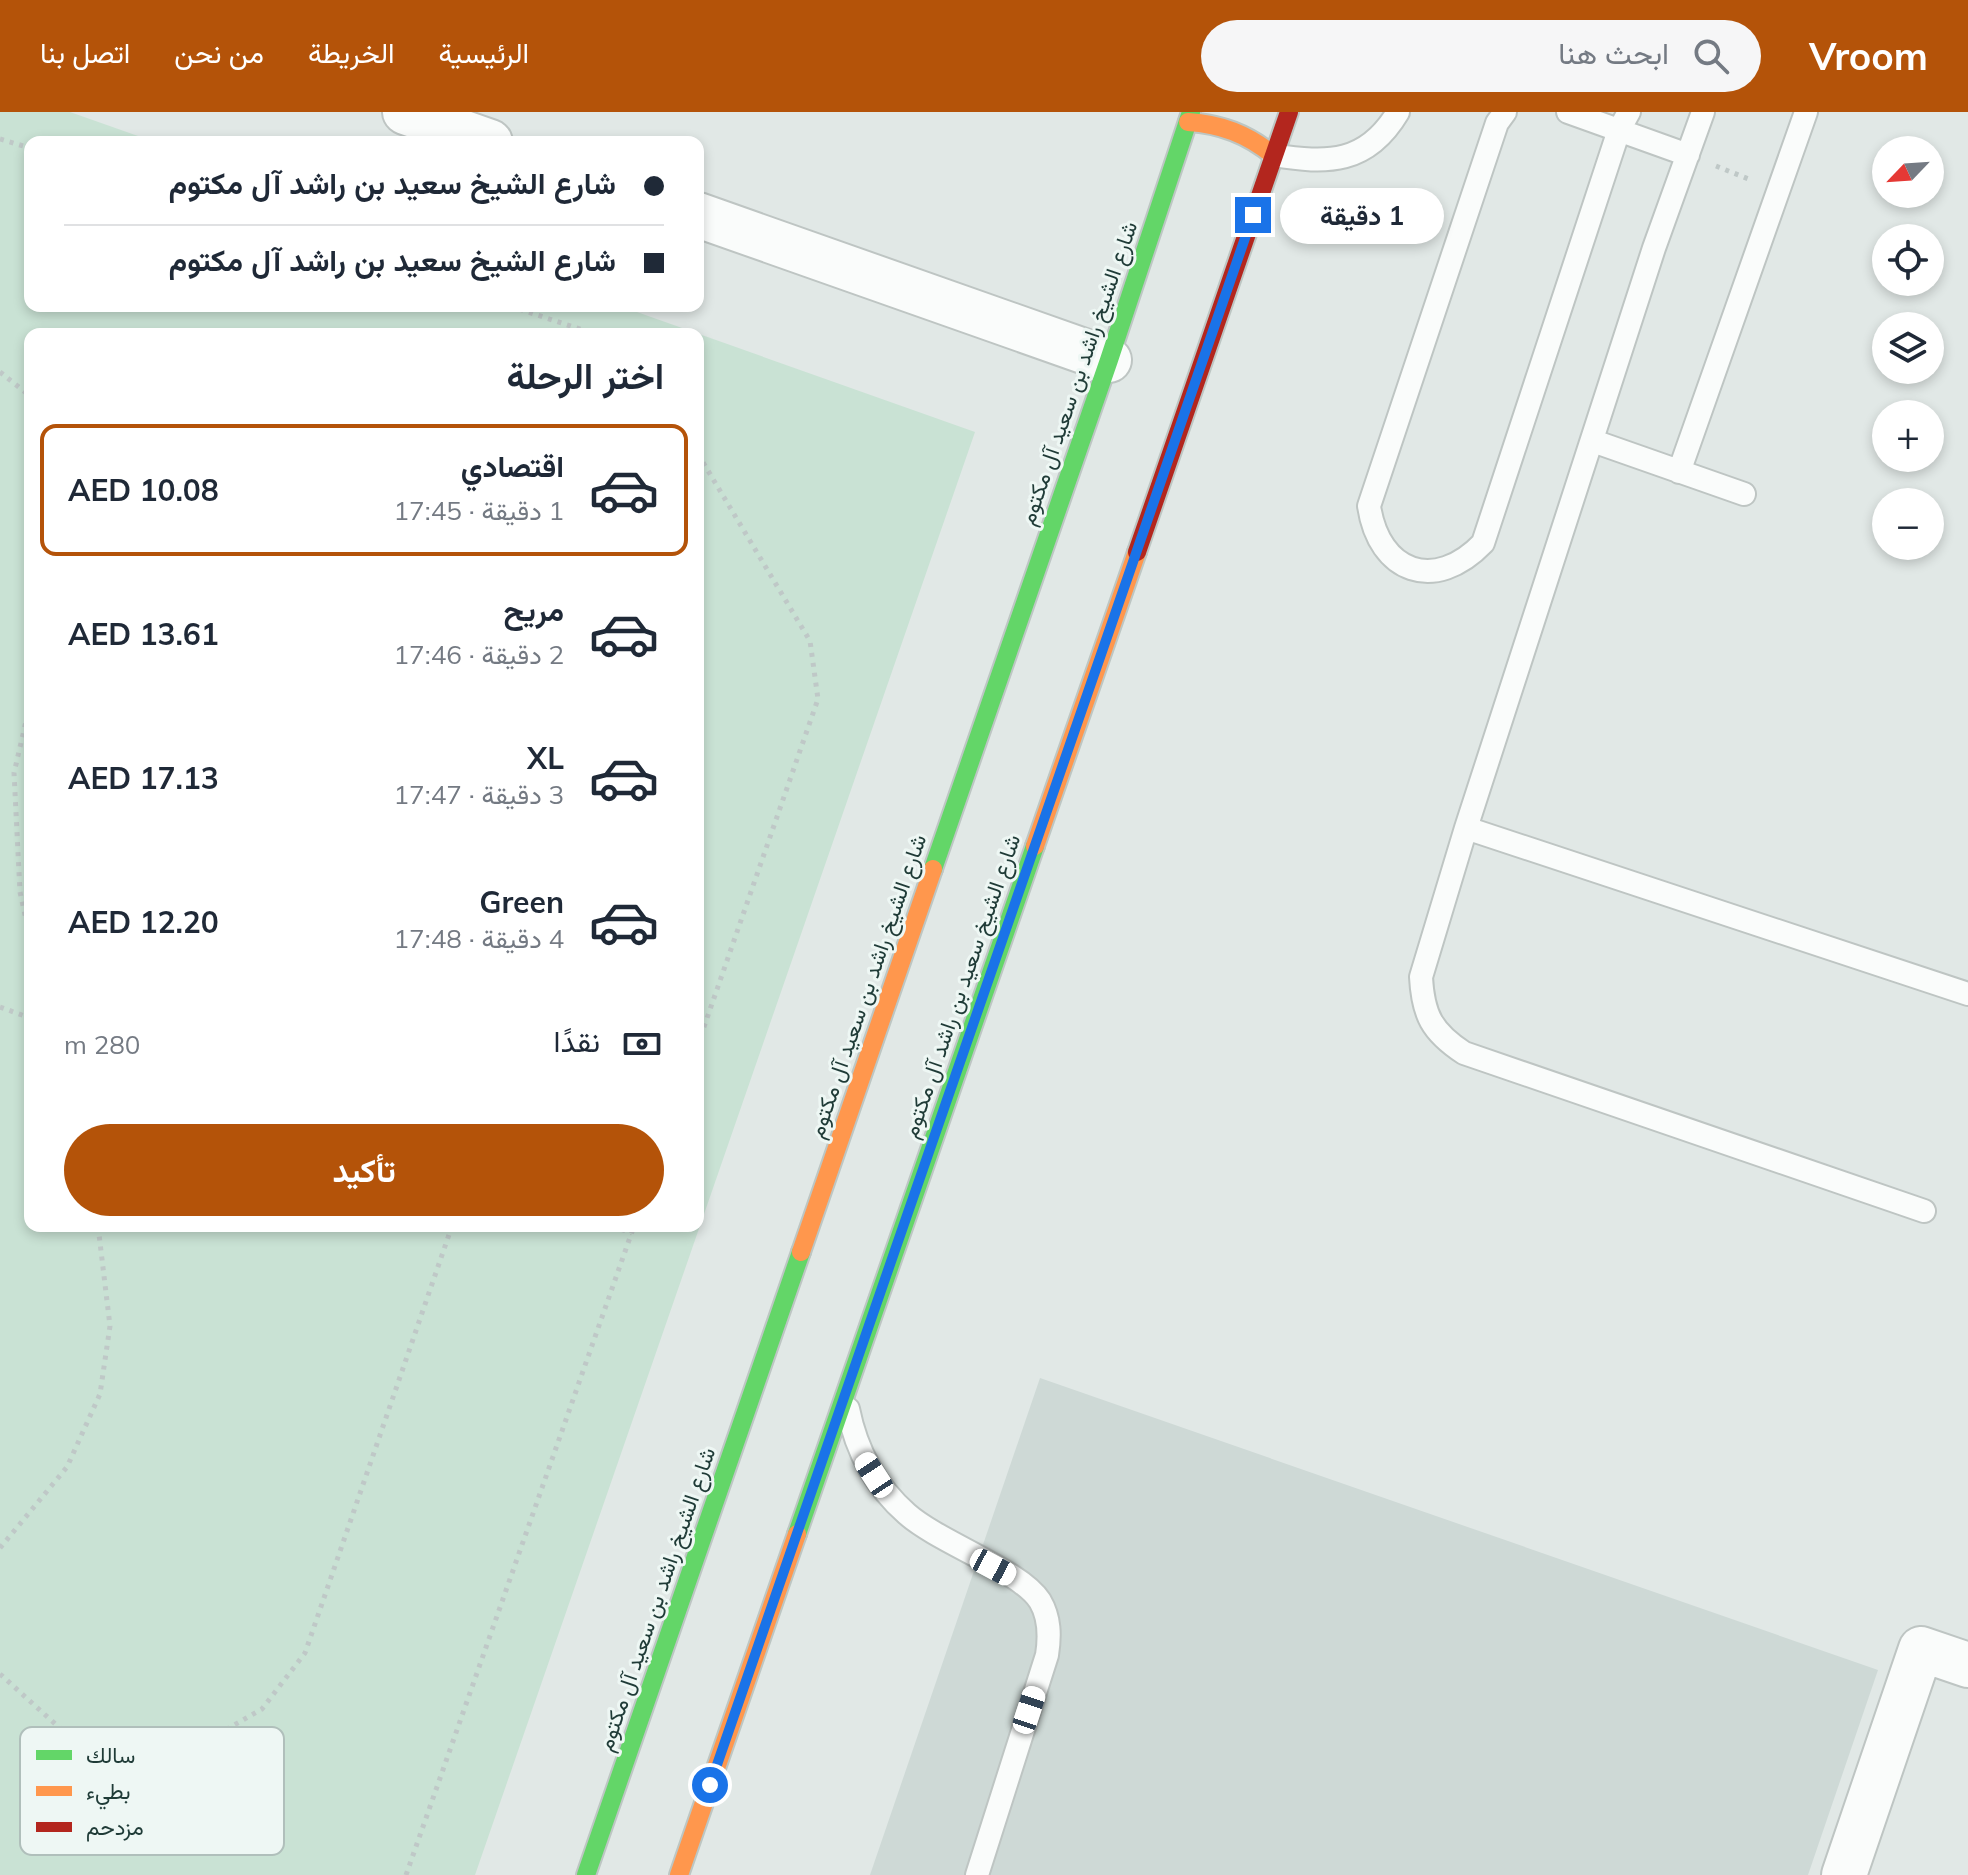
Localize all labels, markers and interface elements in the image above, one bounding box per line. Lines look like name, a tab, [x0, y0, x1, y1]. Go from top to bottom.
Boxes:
search box	[1201, 20, 1761, 92]
text: Vroom	[1809, 32, 1928, 80]
text: ابحث هنا	[1558, 34, 1669, 72]
icon: search	[1689, 34, 1733, 78]
text: اتصل بنا	[40, 35, 130, 70]
text: من نحن	[174, 35, 264, 70]
text: الخريطة	[308, 35, 395, 70]
text: الرئيسية	[439, 35, 529, 70]
north arrow	[1872, 136, 1944, 208]
map controls	[1872, 136, 1944, 560]
text: شارع الشيخ سعيد بن راشد آل مكتوم	[169, 164, 616, 202]
callout: 1 دقيقة	[1281, 187, 1445, 243]
route end	[1235, 197, 1271, 233]
text: 1 دقيقة	[1320, 199, 1404, 232]
street label: شارع الشيخ راشد بن سعيد آل مكتوم	[1013, 217, 1144, 529]
button: locate	[1872, 224, 1944, 296]
text: شارع الشيخ سعيد بن راشد آل مكتوم	[169, 241, 616, 279]
button: layers	[1872, 312, 1944, 384]
text: اختر الرحلة	[506, 353, 664, 398]
button: +	[1872, 400, 1944, 472]
text: اقتصادي	[461, 447, 564, 485]
icon: car	[588, 454, 660, 526]
text: AED 10.08	[68, 471, 219, 509]
button: −	[1872, 488, 1944, 560]
text: 1 دقيقة · 17:45	[394, 494, 564, 527]
text: مريح	[504, 591, 564, 629]
icon: car	[588, 598, 660, 670]
text: AED 13.61	[68, 615, 219, 653]
text: 2 دقيقة · 17:46	[394, 638, 564, 671]
text: XL	[527, 739, 564, 777]
icon: car	[588, 742, 660, 814]
text: AED 17.13	[68, 759, 219, 797]
text: 3 دقيقة · 17:47	[394, 778, 564, 811]
street label: شارع الشيخ راشد بن سعيد آل مكتوم	[802, 830, 933, 1142]
street label: شارع الشيخ سعيد بن راشد آل مكتوم	[896, 830, 1027, 1142]
text: Green	[479, 883, 564, 921]
icon: car	[588, 886, 660, 958]
text: AED 12.20	[68, 903, 219, 941]
text: 4 دقيقة · 17:48	[394, 922, 564, 955]
text: نقدًا	[554, 1022, 600, 1060]
icon: cash	[620, 1022, 664, 1066]
text: 280 m	[64, 1028, 140, 1061]
button: تأكيد	[64, 1124, 664, 1216]
street label: شارع الشيخ راشد بن سعيد آل مكتوم	[591, 1443, 722, 1755]
car	[851, 1448, 897, 1502]
car	[966, 1545, 1020, 1589]
car	[1010, 1683, 1048, 1737]
legend	[20, 1727, 284, 1855]
text: سالك	[86, 1741, 135, 1769]
route start	[692, 1767, 728, 1803]
text: بطيء	[86, 1777, 131, 1810]
text: مزدحم	[86, 1813, 144, 1842]

